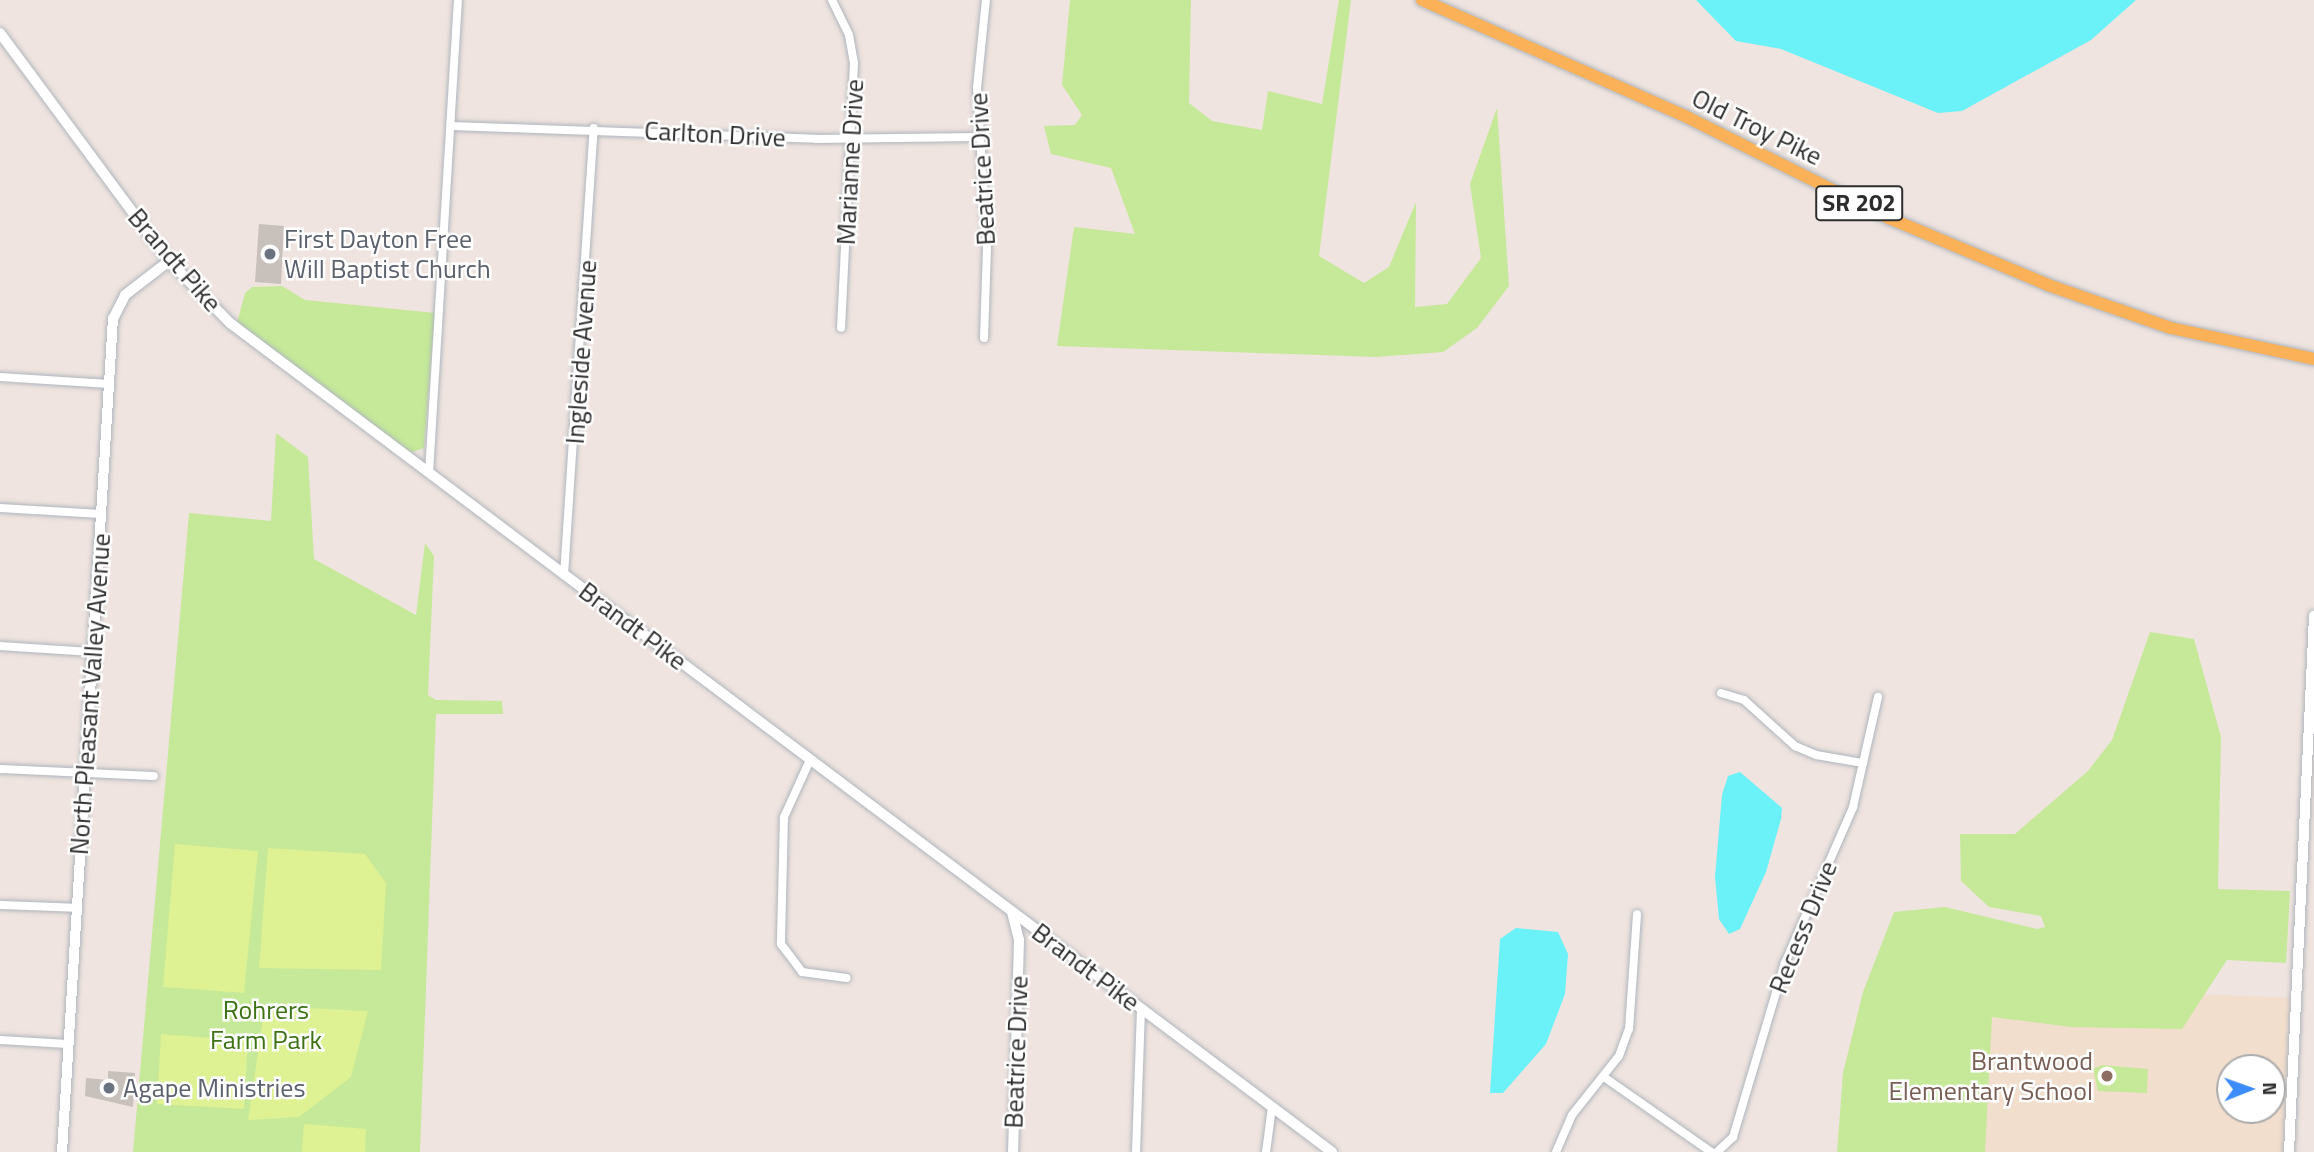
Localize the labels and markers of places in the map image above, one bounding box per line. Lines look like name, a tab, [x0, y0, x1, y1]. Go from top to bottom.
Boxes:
place label: First Dayton Free Will Baptist Church	[284, 223, 491, 284]
marker: First Dayton Free Will Baptist Church	[262, 246, 278, 262]
place label: Brantwood Elementary School	[1888, 1045, 2093, 1106]
marker: Brantwood Elementary School	[2099, 1068, 2115, 1084]
place label: Agape Ministries	[123, 1072, 306, 1104]
marker: Agape Ministries	[101, 1080, 117, 1096]

